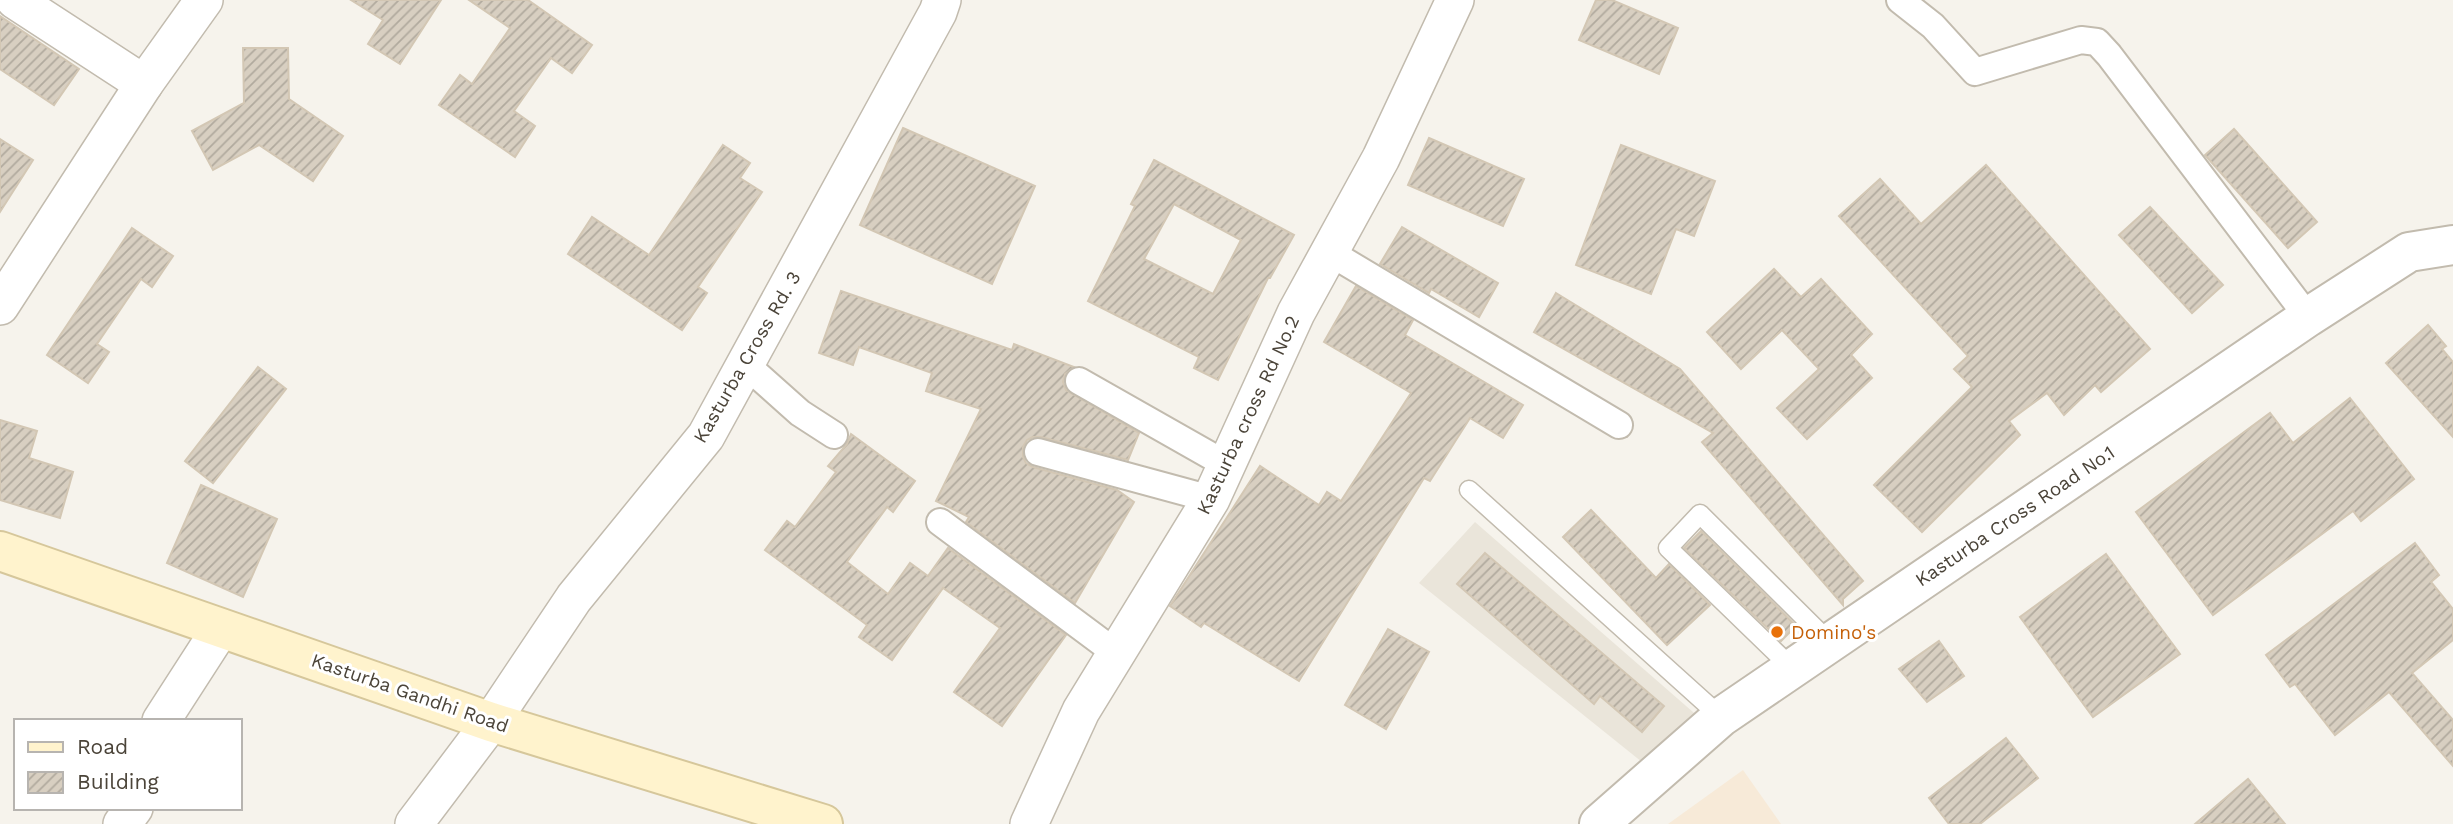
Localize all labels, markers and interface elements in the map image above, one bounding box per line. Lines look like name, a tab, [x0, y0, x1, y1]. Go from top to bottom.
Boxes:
street label: Kasturba Cross Rd. 3	[688, 267, 806, 447]
street label: Kasturba cross Rd No.2	[1192, 312, 1304, 518]
street label: Kasturba Cross Road No.1	[1911, 441, 2119, 591]
place label: Domino's	[1791, 621, 1876, 644]
marker: Domino's	[1769, 624, 1785, 640]
street label: Kasturba Gandhi Road	[308, 648, 512, 738]
legend	[14, 719, 242, 810]
text: Road	[77, 734, 128, 759]
text: Building	[77, 769, 159, 794]

